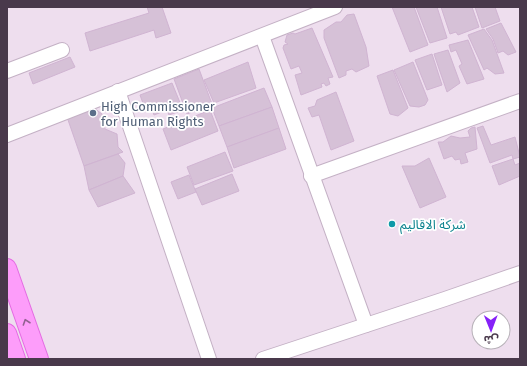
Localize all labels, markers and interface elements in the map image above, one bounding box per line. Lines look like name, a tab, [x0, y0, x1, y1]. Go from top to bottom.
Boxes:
place label: High Commissioner for Human Rights	[101, 99, 215, 129]
marker: High Commissioner for Human Rights	[88, 108, 98, 118]
place label: شركة الاقاليم	[400, 217, 466, 235]
marker: شركة الاقاليم	[387, 219, 397, 229]
north arrow	[471, 310, 511, 350]
one-way arrow	[22, 319, 31, 326]
text: ش	[484, 333, 499, 346]

